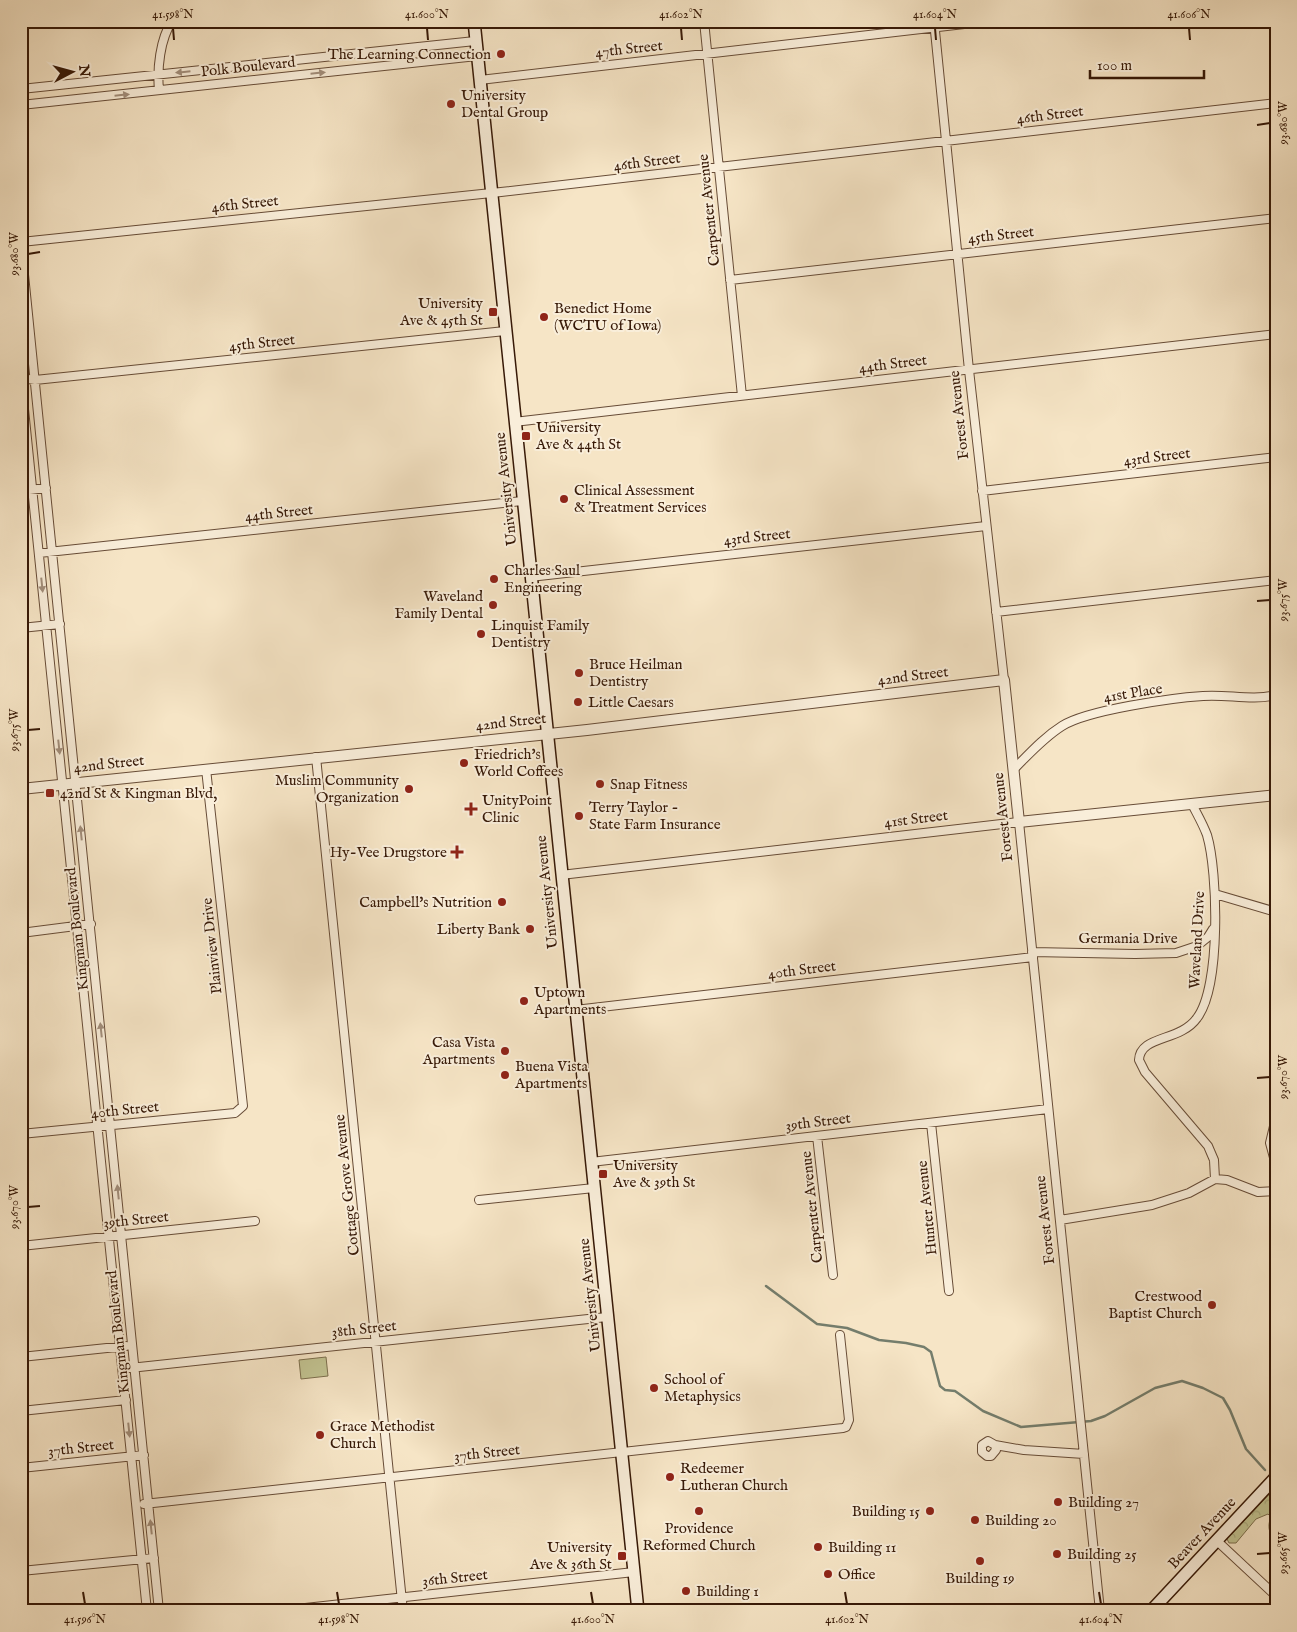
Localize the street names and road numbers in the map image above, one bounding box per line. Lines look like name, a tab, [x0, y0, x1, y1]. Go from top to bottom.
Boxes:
street label: 47th Street	[594, 36, 664, 62]
street label: Polk Boulevard	[200, 52, 297, 81]
street label: 46th Street	[1015, 101, 1085, 129]
street label: 46th Street	[612, 148, 682, 176]
street label: Carpenter Avenue	[694, 153, 724, 267]
street label: 46th Street	[211, 191, 279, 217]
street label: 45th Street	[967, 222, 1035, 248]
street label: 45th Street	[228, 330, 296, 356]
street label: 44th Street	[858, 350, 928, 378]
street label: Forest Avenue	[945, 369, 973, 460]
street label: University Avenue	[491, 431, 521, 547]
street label: 43rd Street	[1123, 443, 1191, 471]
street label: 44th Street	[244, 500, 314, 526]
street label: 43rd Street	[723, 524, 791, 550]
street label: 42nd Street	[877, 662, 949, 690]
street label: 41st Place	[1102, 679, 1164, 707]
street label: 42nd Street	[475, 709, 547, 735]
street label: 42nd Street	[73, 751, 145, 777]
street label: Forest Avenue	[989, 771, 1017, 862]
street label: 41st Street	[883, 806, 949, 832]
street label: University Avenue	[532, 834, 562, 950]
street label: Kingman Boulevard	[61, 866, 93, 991]
street label: Waveland Drive	[1185, 890, 1209, 989]
street label: Plainview Drive	[197, 897, 226, 995]
street label: Germania Drive	[1078, 929, 1178, 948]
street label: 40th Street	[767, 956, 837, 984]
street label: 40th Street	[90, 1097, 160, 1123]
street label: 39th Street	[784, 1109, 852, 1135]
street label: Cottage Grove Avenue	[330, 1113, 364, 1257]
street label: Carpenter Avenue	[797, 1150, 827, 1264]
street label: Hunter Avenue	[913, 1160, 941, 1256]
street label: Forest Avenue	[1031, 1174, 1059, 1265]
street label: 39th Street	[102, 1207, 170, 1233]
street label: University Avenue	[575, 1237, 605, 1353]
street label: Kingman Boulevard	[102, 1269, 134, 1394]
street label: 38th Street	[331, 1316, 397, 1342]
street label: 37th Street	[47, 1435, 115, 1461]
street label: 37th Street	[453, 1440, 521, 1466]
street label: Beaver Avenue	[1164, 1493, 1240, 1573]
street label: 36th Street	[421, 1565, 489, 1591]

